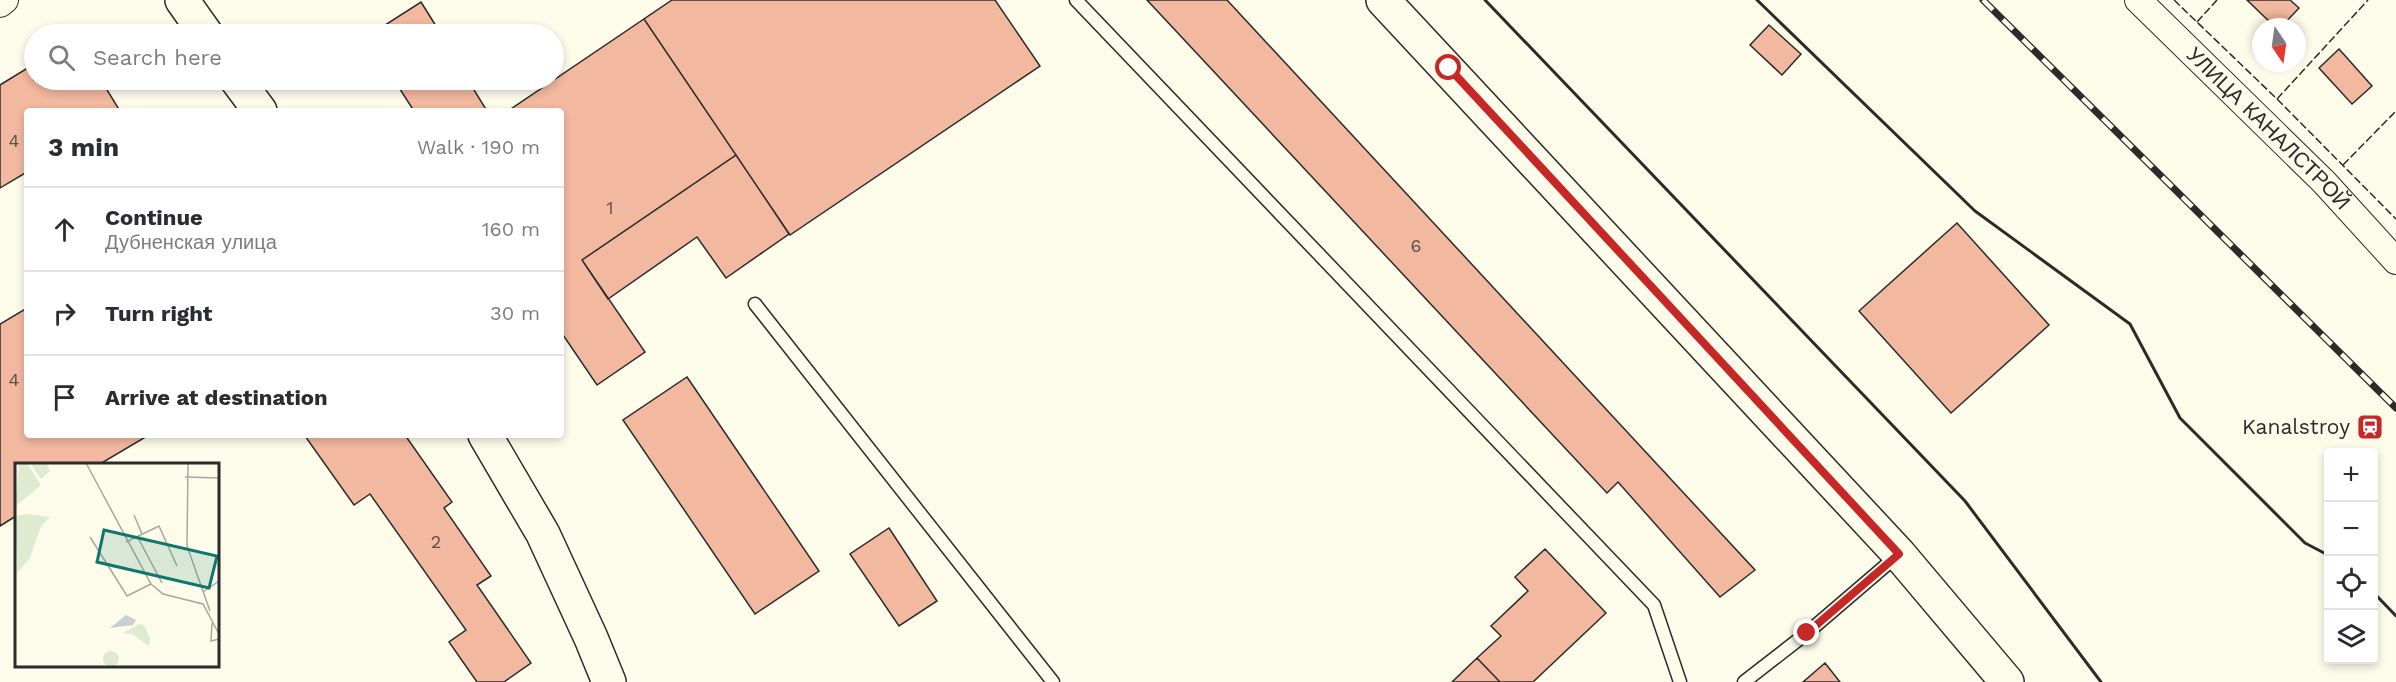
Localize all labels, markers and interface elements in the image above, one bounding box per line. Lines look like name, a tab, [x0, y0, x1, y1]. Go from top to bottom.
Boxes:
north arrow	[2252, 18, 2306, 72]
search box	[24, 24, 564, 90]
icon: search	[45, 41, 78, 74]
street label: УЛИЦА КАНАЛСТРОЙ	[2182, 42, 2356, 214]
text: Search here	[93, 45, 222, 70]
route start	[1435, 54, 1461, 80]
house number: 4	[9, 130, 20, 151]
text: 3 min	[48, 132, 119, 162]
text: Walk · 190 m	[417, 135, 540, 159]
house number: 1	[606, 197, 614, 218]
text: Continue	[105, 205, 203, 230]
icon: ahead	[48, 213, 81, 246]
text: 160 m	[482, 217, 540, 241]
text: Дубненская улица	[105, 230, 277, 254]
house number: 6	[1411, 235, 1421, 256]
icon: right	[48, 297, 81, 330]
text: Turn right	[105, 301, 212, 326]
text: 30 m	[490, 301, 540, 325]
house number: 4	[9, 369, 20, 390]
icon: arrive	[48, 381, 81, 414]
text: Arrive at destination	[105, 385, 328, 410]
station icon: Kanalstroy	[2355, 412, 2385, 442]
place label: Kanalstroy	[2242, 414, 2350, 439]
map controls	[2324, 448, 2378, 664]
button: +	[2324, 448, 2378, 502]
inset map	[15, 463, 219, 667]
button: −	[2324, 502, 2378, 556]
house number: 2	[431, 531, 441, 552]
button: locate	[2324, 556, 2378, 610]
button: layers	[2324, 610, 2378, 664]
route end	[1793, 619, 1819, 645]

